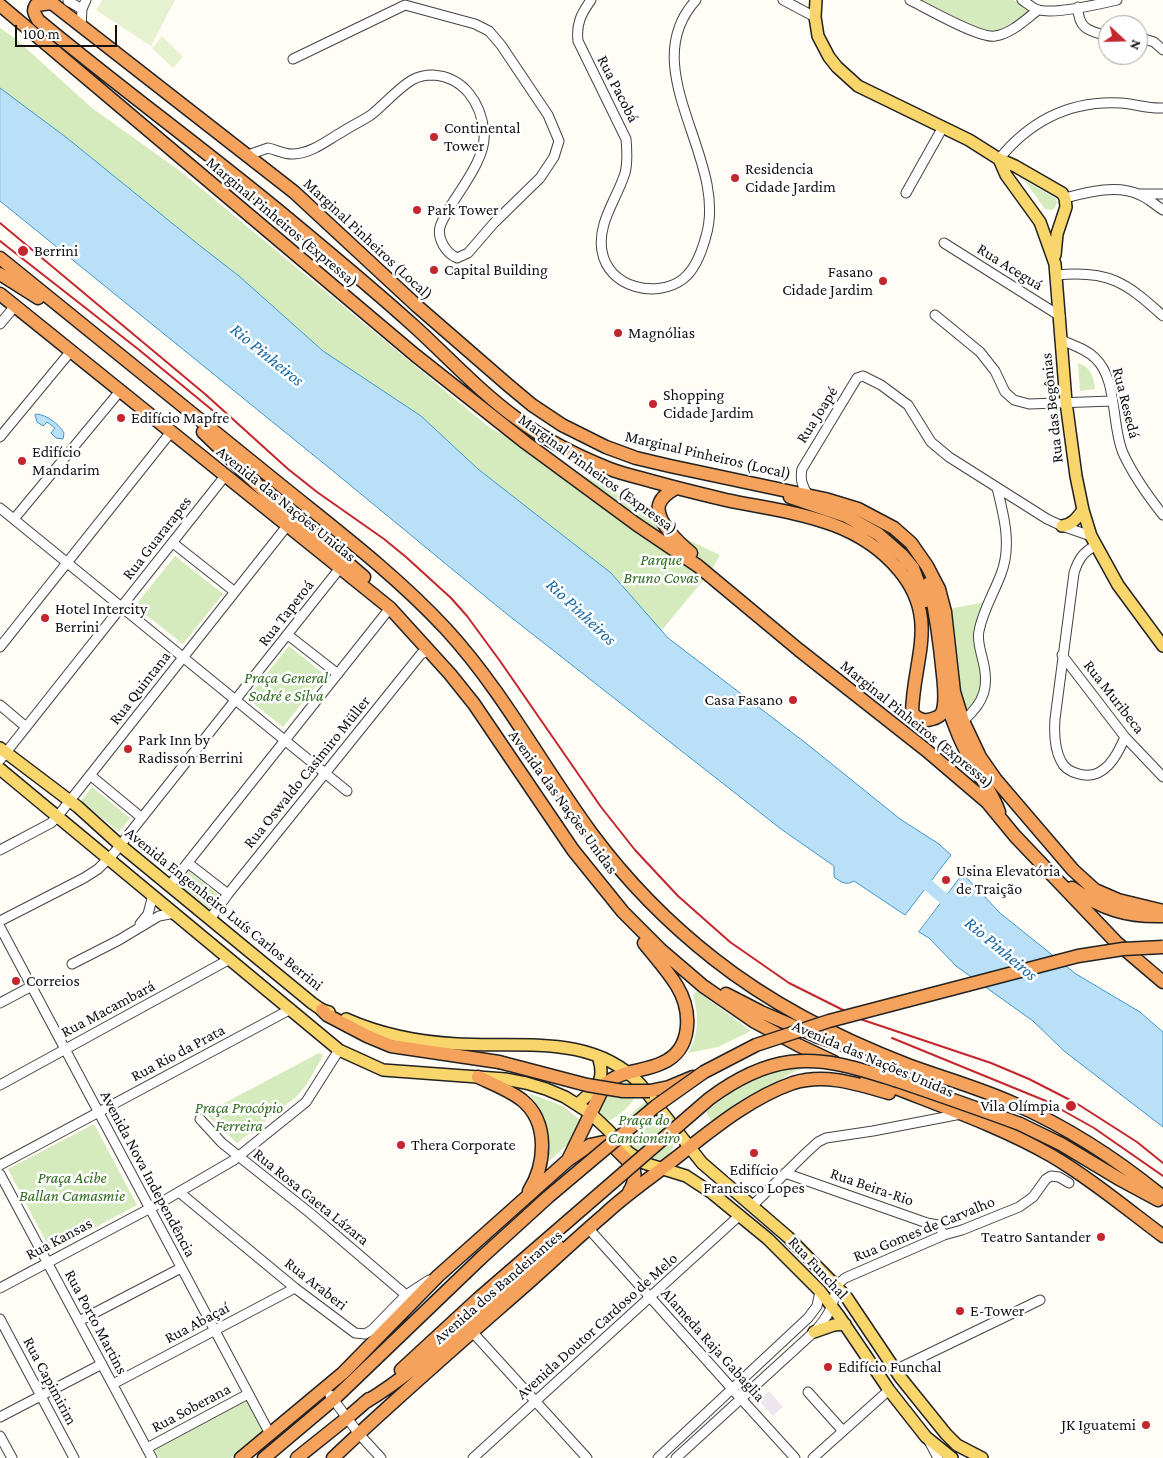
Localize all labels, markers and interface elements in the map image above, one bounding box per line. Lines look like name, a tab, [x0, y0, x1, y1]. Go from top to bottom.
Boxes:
scale bar	[18, 15, 120, 47]
north arrow	[1098, 15, 1148, 65]
text: 100 m	[23, 26, 60, 42]
text: N	[1127, 38, 1145, 52]
street label: Rua Pacobá	[593, 52, 643, 126]
place label: Continental Tower	[444, 118, 520, 156]
marker: Continental Tower	[428, 131, 440, 143]
street label: Marginal Pinheiros (Expressa)	[202, 153, 362, 291]
place label: Residencia Cidade Jardim	[745, 159, 836, 197]
marker: Residencia Cidade Jardim	[729, 172, 741, 184]
street label: Marginal Pinheiros (Local)	[299, 174, 437, 304]
place label: Park Tower	[427, 200, 499, 220]
marker: Park Tower	[411, 204, 423, 216]
street label: Rua Aceguá	[974, 239, 1046, 295]
place label: Berrini	[34, 241, 78, 261]
marker: Berrini	[16, 244, 30, 258]
place label: Capital Building	[444, 260, 548, 280]
place label: Fasano Cidade Jardim	[782, 262, 873, 300]
marker: Capital Building	[428, 264, 440, 276]
marker: Fasano Cidade Jardim	[877, 275, 889, 287]
water label: Rio Pinheiros	[226, 319, 308, 391]
place label: Magnólias	[628, 323, 695, 343]
marker: Magnólias	[612, 327, 624, 339]
street label: Rua das Begônias	[1037, 352, 1067, 464]
street label: Rua Resedá	[1108, 366, 1144, 440]
street label: Rua Joapé	[792, 383, 842, 447]
place label: Shopping Cidade Jardim	[663, 385, 754, 423]
marker: Shopping Cidade Jardim	[647, 398, 659, 410]
place label: Edifício Mapfre	[131, 408, 229, 428]
street label: Marginal Pinheiros (Expressa)	[515, 410, 681, 538]
marker: Edifício Mapfre	[115, 412, 127, 424]
street label: Marginal Pinheiros (Local)	[623, 427, 793, 483]
place label: Edifício Mandarim	[32, 442, 100, 480]
street label: Avenida das Nações Unidas	[212, 442, 360, 566]
marker: Edifício Mandarim	[16, 455, 28, 467]
street label: Rua Guararapes	[118, 492, 196, 584]
park label: Parque Bruno Covas	[623, 550, 699, 588]
water label: Rio Pinheiros	[541, 574, 621, 650]
street label: Rua Taperoá	[254, 576, 318, 650]
place label: Hotel Intercity Berrini	[55, 599, 147, 637]
marker: Hotel Intercity Berrini	[39, 612, 51, 624]
street label: Rua Quintana	[105, 647, 175, 729]
street label: Marginal Pinheiros (Expressa)	[836, 656, 998, 792]
street label: Rua Muribeca	[1079, 656, 1149, 738]
park label: Praça General Sodré e Silva	[244, 668, 328, 706]
place label: Casa Fasano	[704, 690, 783, 710]
street label: Rua Oswaldo Casimiro Müller	[240, 692, 374, 852]
marker: Casa Fasano	[787, 694, 799, 706]
street label: Avenida das Nações Unidas	[504, 726, 622, 878]
place label: Park Inn by Radisson Berrini	[138, 730, 243, 768]
marker: Park Inn by Radisson Berrini	[122, 743, 134, 755]
street label: Avenida Engenheiro Luís Carlos Berrini	[121, 823, 327, 995]
place label: Usina Elevatória de Traição	[956, 861, 1060, 899]
marker: Usina Elevatória de Traição	[940, 874, 952, 886]
water label: Rio Pinheiros	[960, 912, 1042, 986]
place label: Correios	[26, 971, 80, 991]
marker: Correios	[10, 975, 22, 987]
street label: Rua Macambará	[58, 976, 158, 1042]
street label: Avenida das Nações Unidas	[789, 1016, 957, 1102]
street label: Rua Rio da Prata	[128, 1020, 228, 1086]
street label: Avenida Nova Independência	[96, 1087, 200, 1261]
place label: Vila Olímpia	[980, 1096, 1060, 1116]
park label: Praça Procópio Ferreira	[195, 1098, 283, 1136]
marker: Vila Olímpia	[1064, 1099, 1078, 1113]
park label: Praça do Cancioneiro	[608, 1110, 680, 1148]
place label: Thera Corporate	[411, 1135, 515, 1155]
marker: Thera Corporate	[395, 1139, 407, 1151]
street label: Rua Rosa Gaeta Lázara	[249, 1144, 373, 1250]
marker: Edifício Francisco Lopes	[748, 1147, 760, 1159]
place label: Edifício Francisco Lopes	[703, 1160, 805, 1198]
street label: Rua Beira-Rio	[828, 1164, 916, 1210]
park label: Praça Acibe Ballan Camasmie	[19, 1168, 125, 1206]
street label: Rua Gomes de Carvalho	[850, 1192, 998, 1266]
street label: Rua Kansas	[22, 1213, 96, 1265]
street label: Avenida dos Bandeirantes	[430, 1226, 566, 1348]
place label: Teatro Santander	[981, 1227, 1091, 1247]
marker: Teatro Santander	[1095, 1231, 1107, 1243]
street label: Rua Funchal	[784, 1233, 852, 1303]
street label: Avenida Doutor Cardoso de Melo	[513, 1249, 681, 1403]
street label: Rua Araberi	[281, 1253, 351, 1315]
street label: Rua Porto Martins	[60, 1266, 132, 1378]
street label: Alameda Raja Gabaglia	[657, 1284, 769, 1406]
street label: Rua Abaçaí	[161, 1298, 233, 1348]
place label: E-Tower	[970, 1301, 1025, 1321]
marker: E-Tower	[954, 1305, 966, 1317]
street label: Rua Capimirim	[19, 1334, 81, 1428]
place label: Edifício Funchal	[838, 1357, 941, 1377]
marker: Edifício Funchal	[822, 1361, 834, 1373]
street label: Rua Soberana	[148, 1379, 234, 1437]
place label: JK Iguatemi	[1061, 1415, 1136, 1435]
marker: JK Iguatemi	[1140, 1419, 1152, 1431]

